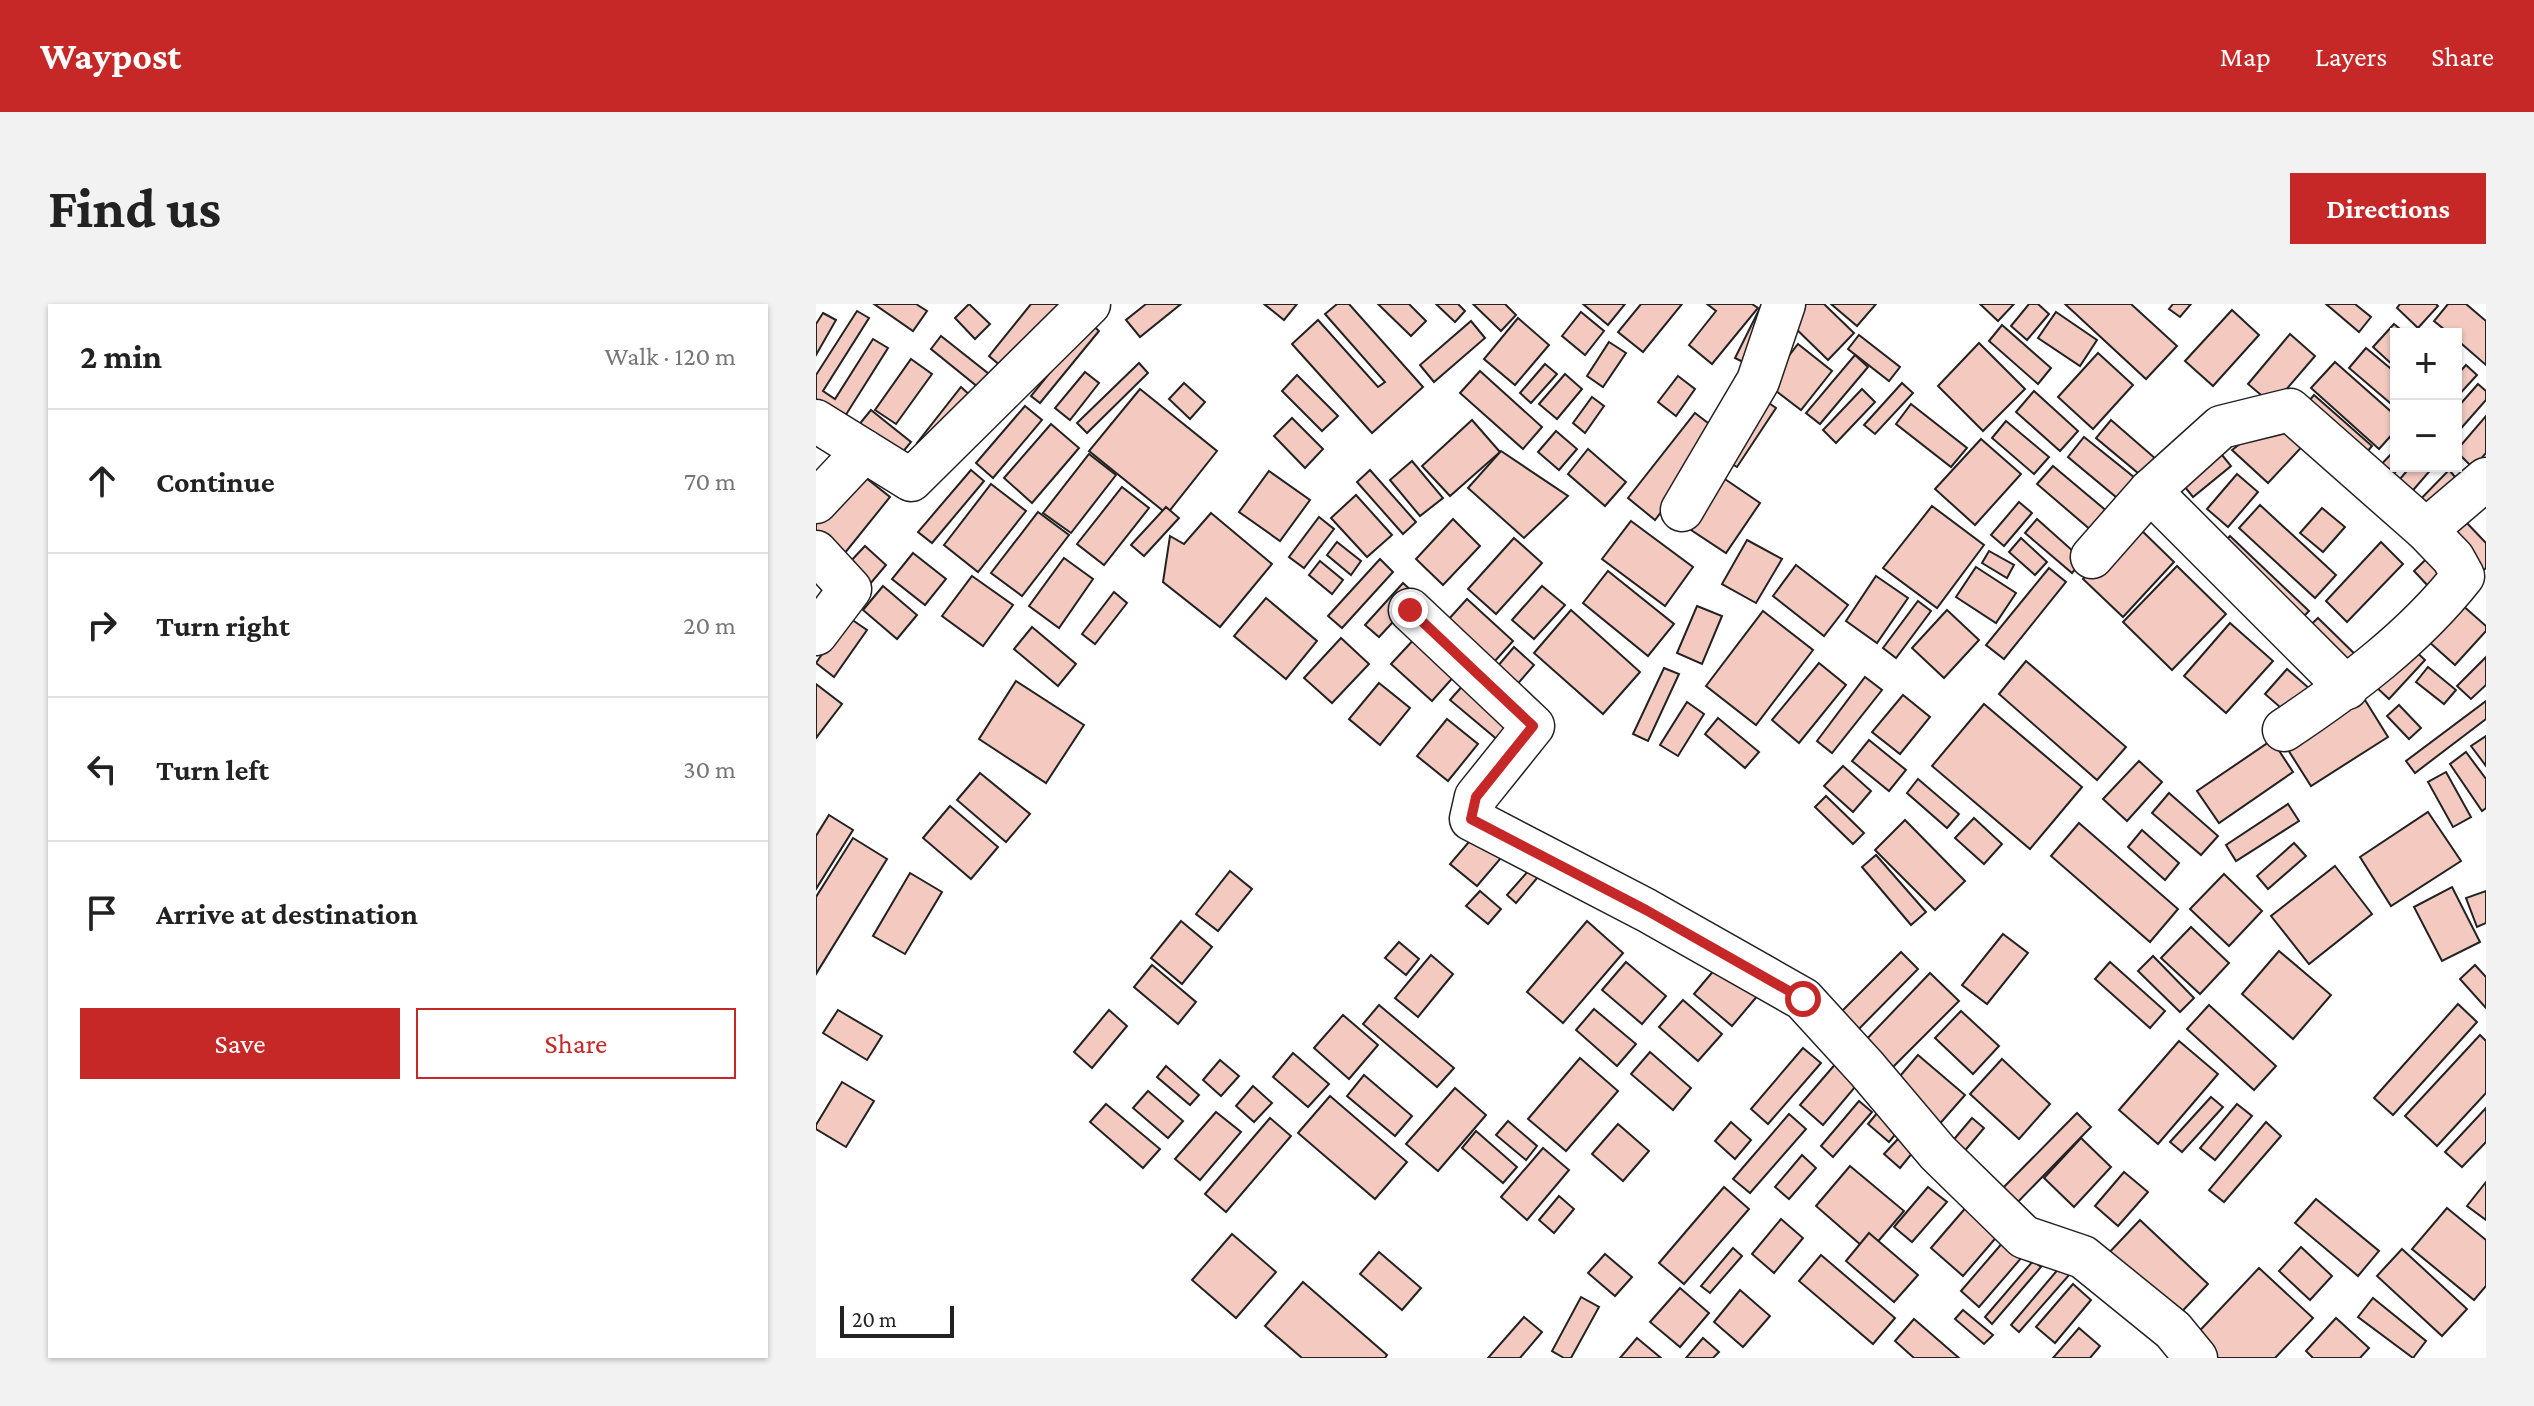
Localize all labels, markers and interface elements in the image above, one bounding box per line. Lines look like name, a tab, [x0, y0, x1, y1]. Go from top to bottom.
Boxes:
text: Waypost	[40, 35, 181, 77]
text: Map	[2220, 41, 2271, 72]
text: Layers	[2315, 41, 2387, 72]
text: Share	[2431, 41, 2494, 72]
button: Directions	[2290, 173, 2486, 244]
text: Find us	[48, 177, 221, 239]
map controls	[2390, 328, 2462, 472]
button: +	[2390, 328, 2462, 400]
text: 2 min	[80, 338, 162, 375]
text: Walk · 120 m	[605, 342, 736, 371]
button: −	[2390, 400, 2462, 472]
icon: ahead	[80, 459, 124, 503]
text: Continue	[156, 465, 275, 498]
text: 70 m	[684, 467, 736, 496]
route end	[1392, 592, 1428, 628]
icon: right	[80, 603, 124, 647]
text: Turn right	[156, 609, 290, 642]
text: 20 m	[683, 611, 736, 640]
icon: left	[80, 747, 124, 791]
text: Turn left	[156, 753, 269, 786]
text: 30 m	[683, 755, 736, 784]
icon: arrive	[80, 891, 124, 935]
text: Arrive at destination	[156, 897, 418, 930]
route start	[1785, 981, 1821, 1017]
button: Save	[80, 1008, 400, 1079]
button: Share	[416, 1008, 736, 1079]
scale bar	[840, 1302, 954, 1338]
text: 20 m	[852, 1307, 897, 1332]

